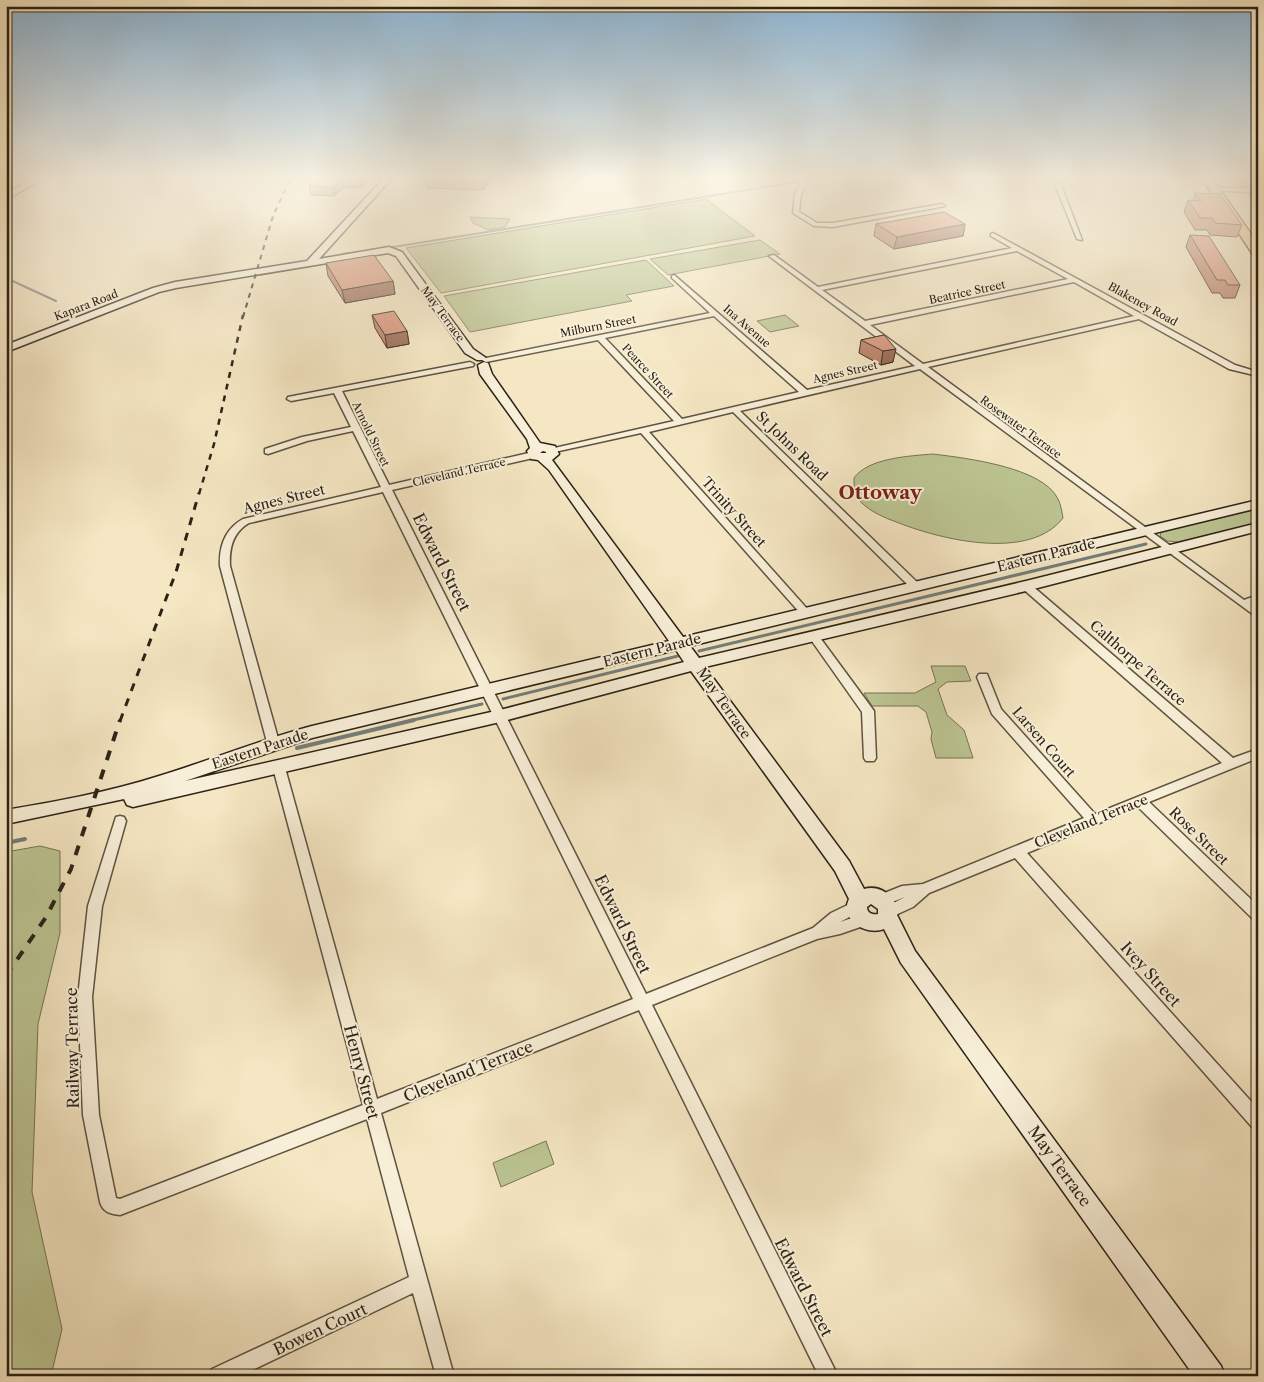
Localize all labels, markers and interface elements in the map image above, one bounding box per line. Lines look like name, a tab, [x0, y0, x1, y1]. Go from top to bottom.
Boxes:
street label: Beatrice Street	[928, 277, 1006, 307]
street label: Blakeney Road	[1106, 279, 1181, 329]
street label: May Terrace	[418, 283, 468, 345]
street label: Kapara Road	[52, 286, 120, 324]
street label: Ina Avenue	[720, 302, 774, 350]
street label: Milburn Street	[559, 312, 637, 340]
street label: Pearce Street	[619, 341, 677, 401]
street label: Agnes Street	[810, 358, 879, 386]
street label: Rosewater Terrace	[977, 393, 1065, 461]
street label: Arnold Street	[349, 398, 393, 469]
street label: St Johns Road	[753, 407, 832, 485]
street label: Cleveland Terrace	[411, 454, 507, 490]
street label: Trinity Street	[698, 473, 770, 551]
street label: Agnes Street	[240, 480, 327, 518]
district label: Ottoway	[838, 481, 923, 504]
street label: Edward Street	[409, 509, 476, 615]
street label: Eastern Parade	[995, 534, 1097, 576]
street label: Calthorpe Terrace	[1086, 616, 1190, 710]
street label: Eastern Parade	[601, 629, 703, 671]
street label: May Terrace	[693, 664, 755, 742]
street label: Larsen Court	[1008, 703, 1080, 781]
street label: Eastern Parade	[210, 725, 311, 773]
street label: Cleveland Terrace	[1032, 790, 1151, 852]
street label: Rose Street	[1165, 803, 1233, 869]
street label: Edward Street	[590, 871, 656, 977]
street label: Ivey Street	[1117, 937, 1186, 1011]
street label: Railway Terrace	[61, 987, 83, 1109]
street label: Henry Street	[340, 1023, 384, 1122]
street label: Cleveland Terrace	[400, 1036, 536, 1106]
street label: May Terrace	[1024, 1122, 1096, 1210]
street label: Edward Street	[771, 1234, 838, 1340]
street label: Bowen Court	[270, 1298, 370, 1359]

